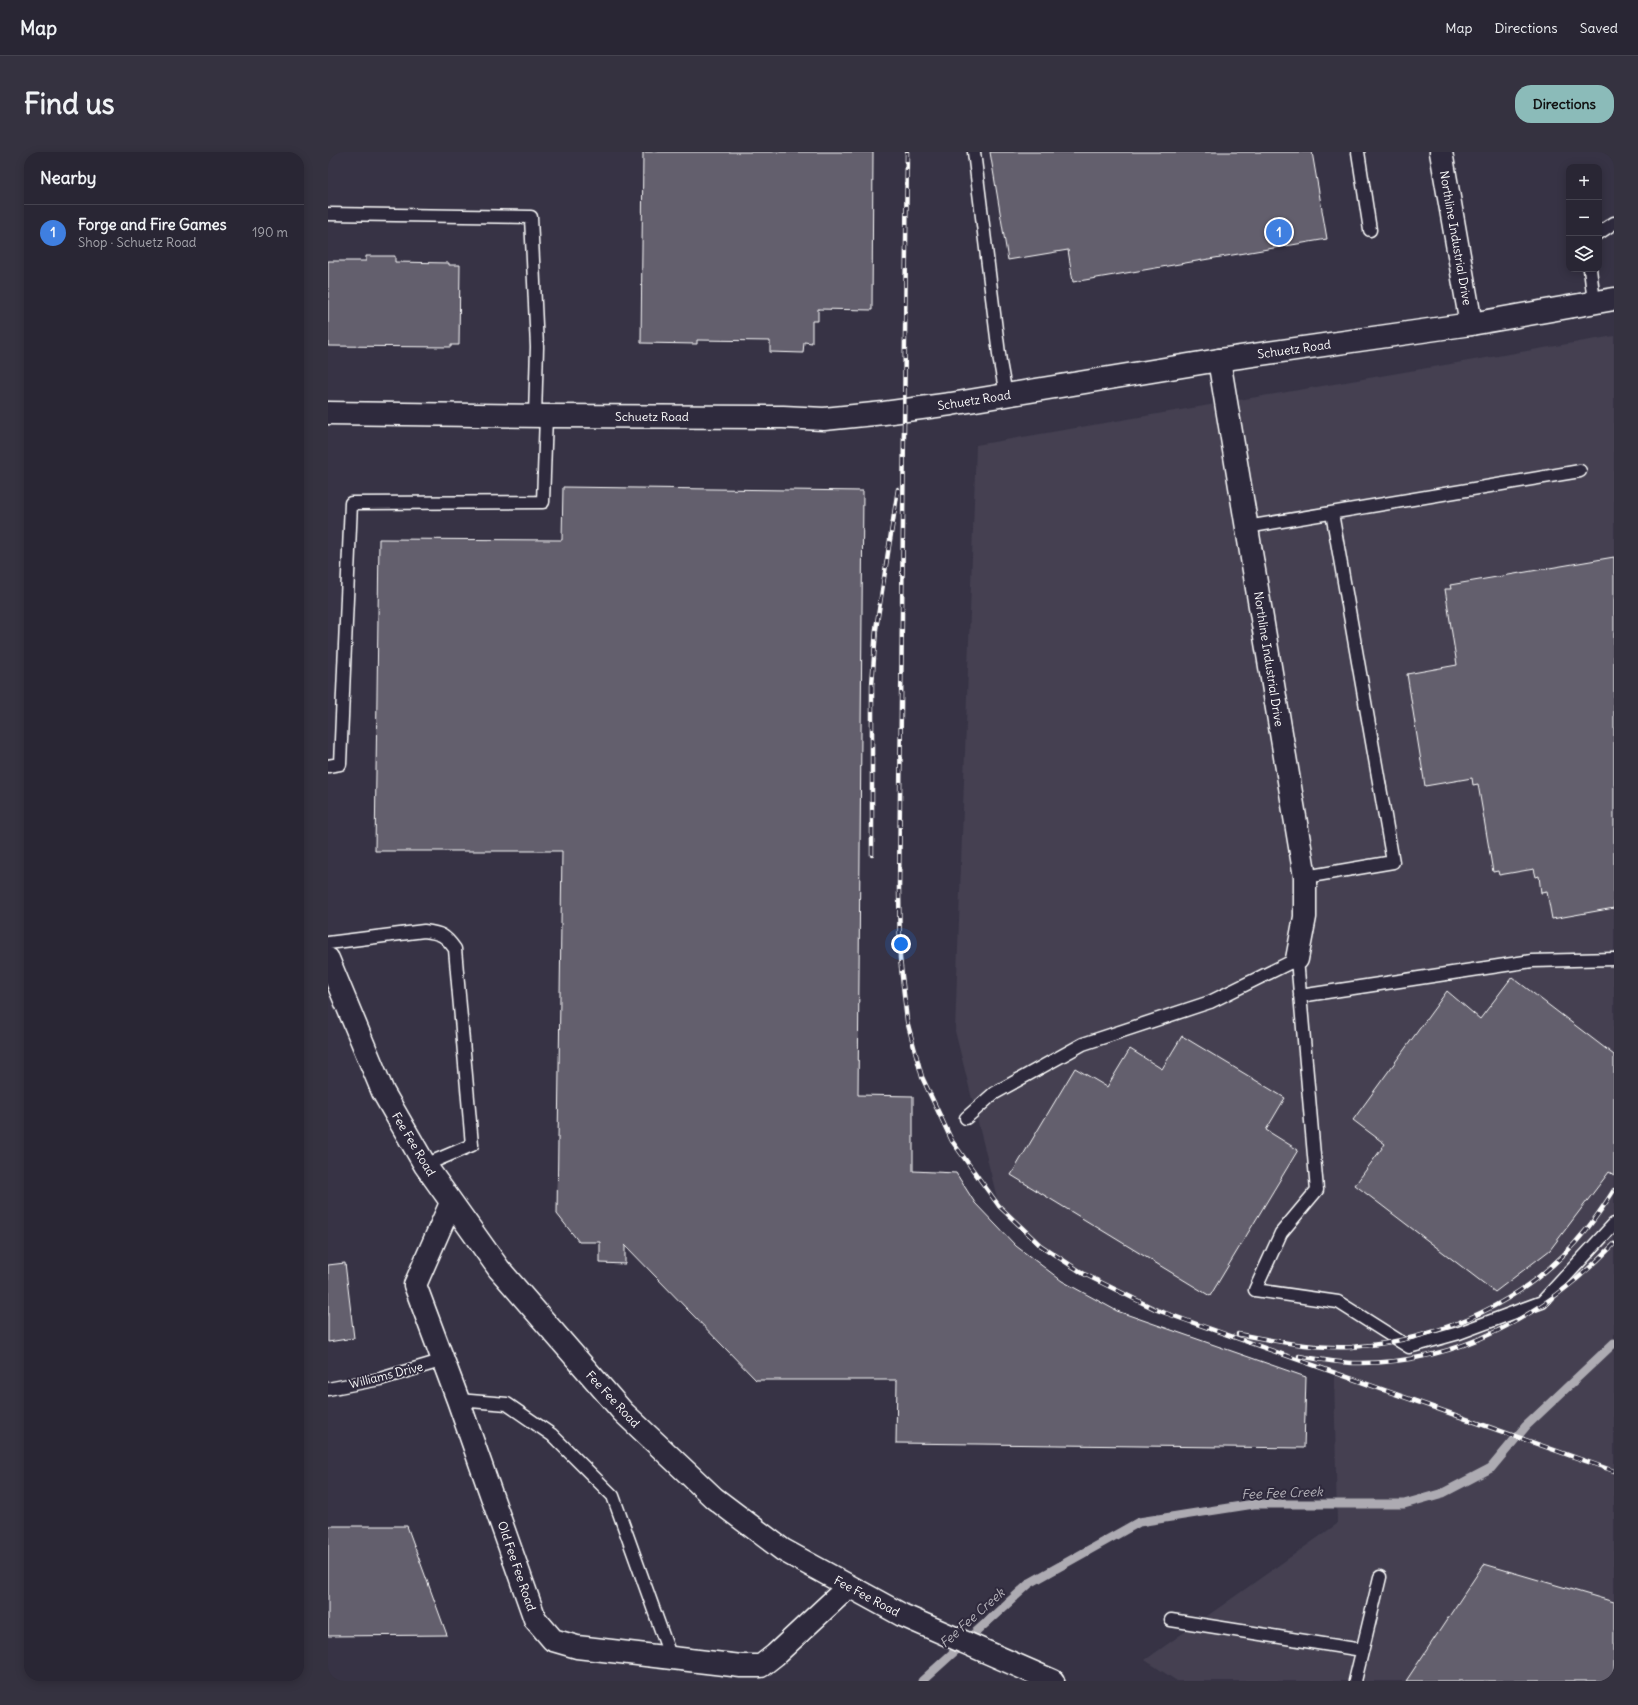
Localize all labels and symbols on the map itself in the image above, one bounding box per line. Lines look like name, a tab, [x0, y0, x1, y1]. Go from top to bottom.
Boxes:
street label: Northline Industrial Drive	[1437, 169, 1475, 307]
pin: 1	[1266, 217, 1292, 247]
street label: Schuetz Road	[1256, 336, 1332, 362]
street label: Schuetz Road	[936, 387, 1012, 413]
street label: Schuetz Road	[615, 409, 689, 424]
street label: Northline Industrial Drive	[1251, 590, 1287, 728]
your location	[891, 934, 911, 954]
street label: Fee Fee Road	[389, 1109, 439, 1179]
street label: Williams Drive	[347, 1359, 425, 1391]
street label: Fee Fee Road	[583, 1368, 643, 1430]
water label: Fee Fee Creek	[1241, 1483, 1324, 1503]
street label: Old Fee Fee Road	[495, 1519, 539, 1613]
street label: Fee Fee Road	[832, 1572, 902, 1620]
water label: Fee Fee Creek	[936, 1583, 1009, 1652]

